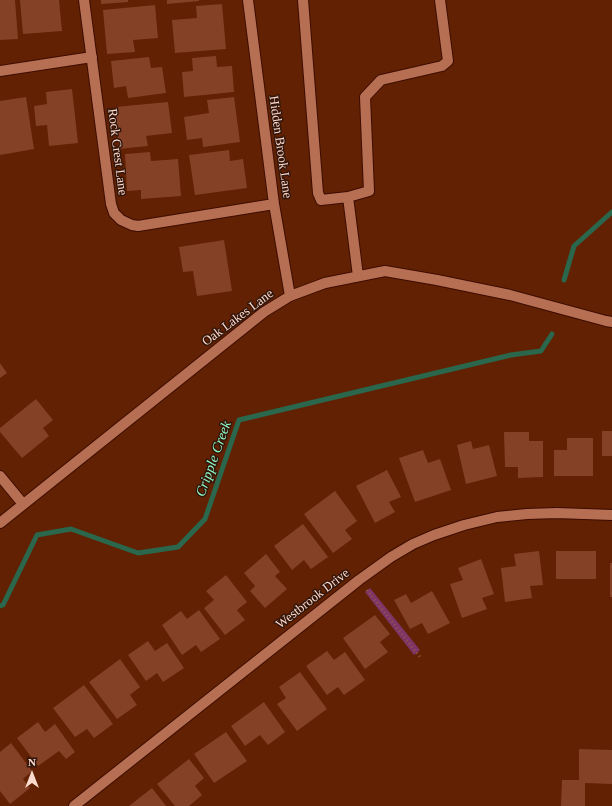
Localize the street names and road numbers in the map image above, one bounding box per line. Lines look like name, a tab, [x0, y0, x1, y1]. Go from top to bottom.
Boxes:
street label: Hidden Brook Lane	[265, 95, 295, 199]
street label: Rock Crest Lane	[104, 108, 130, 196]
street label: Oak Lakes Lane	[199, 286, 277, 350]
street label: Westbrook Drive	[273, 566, 353, 632]

